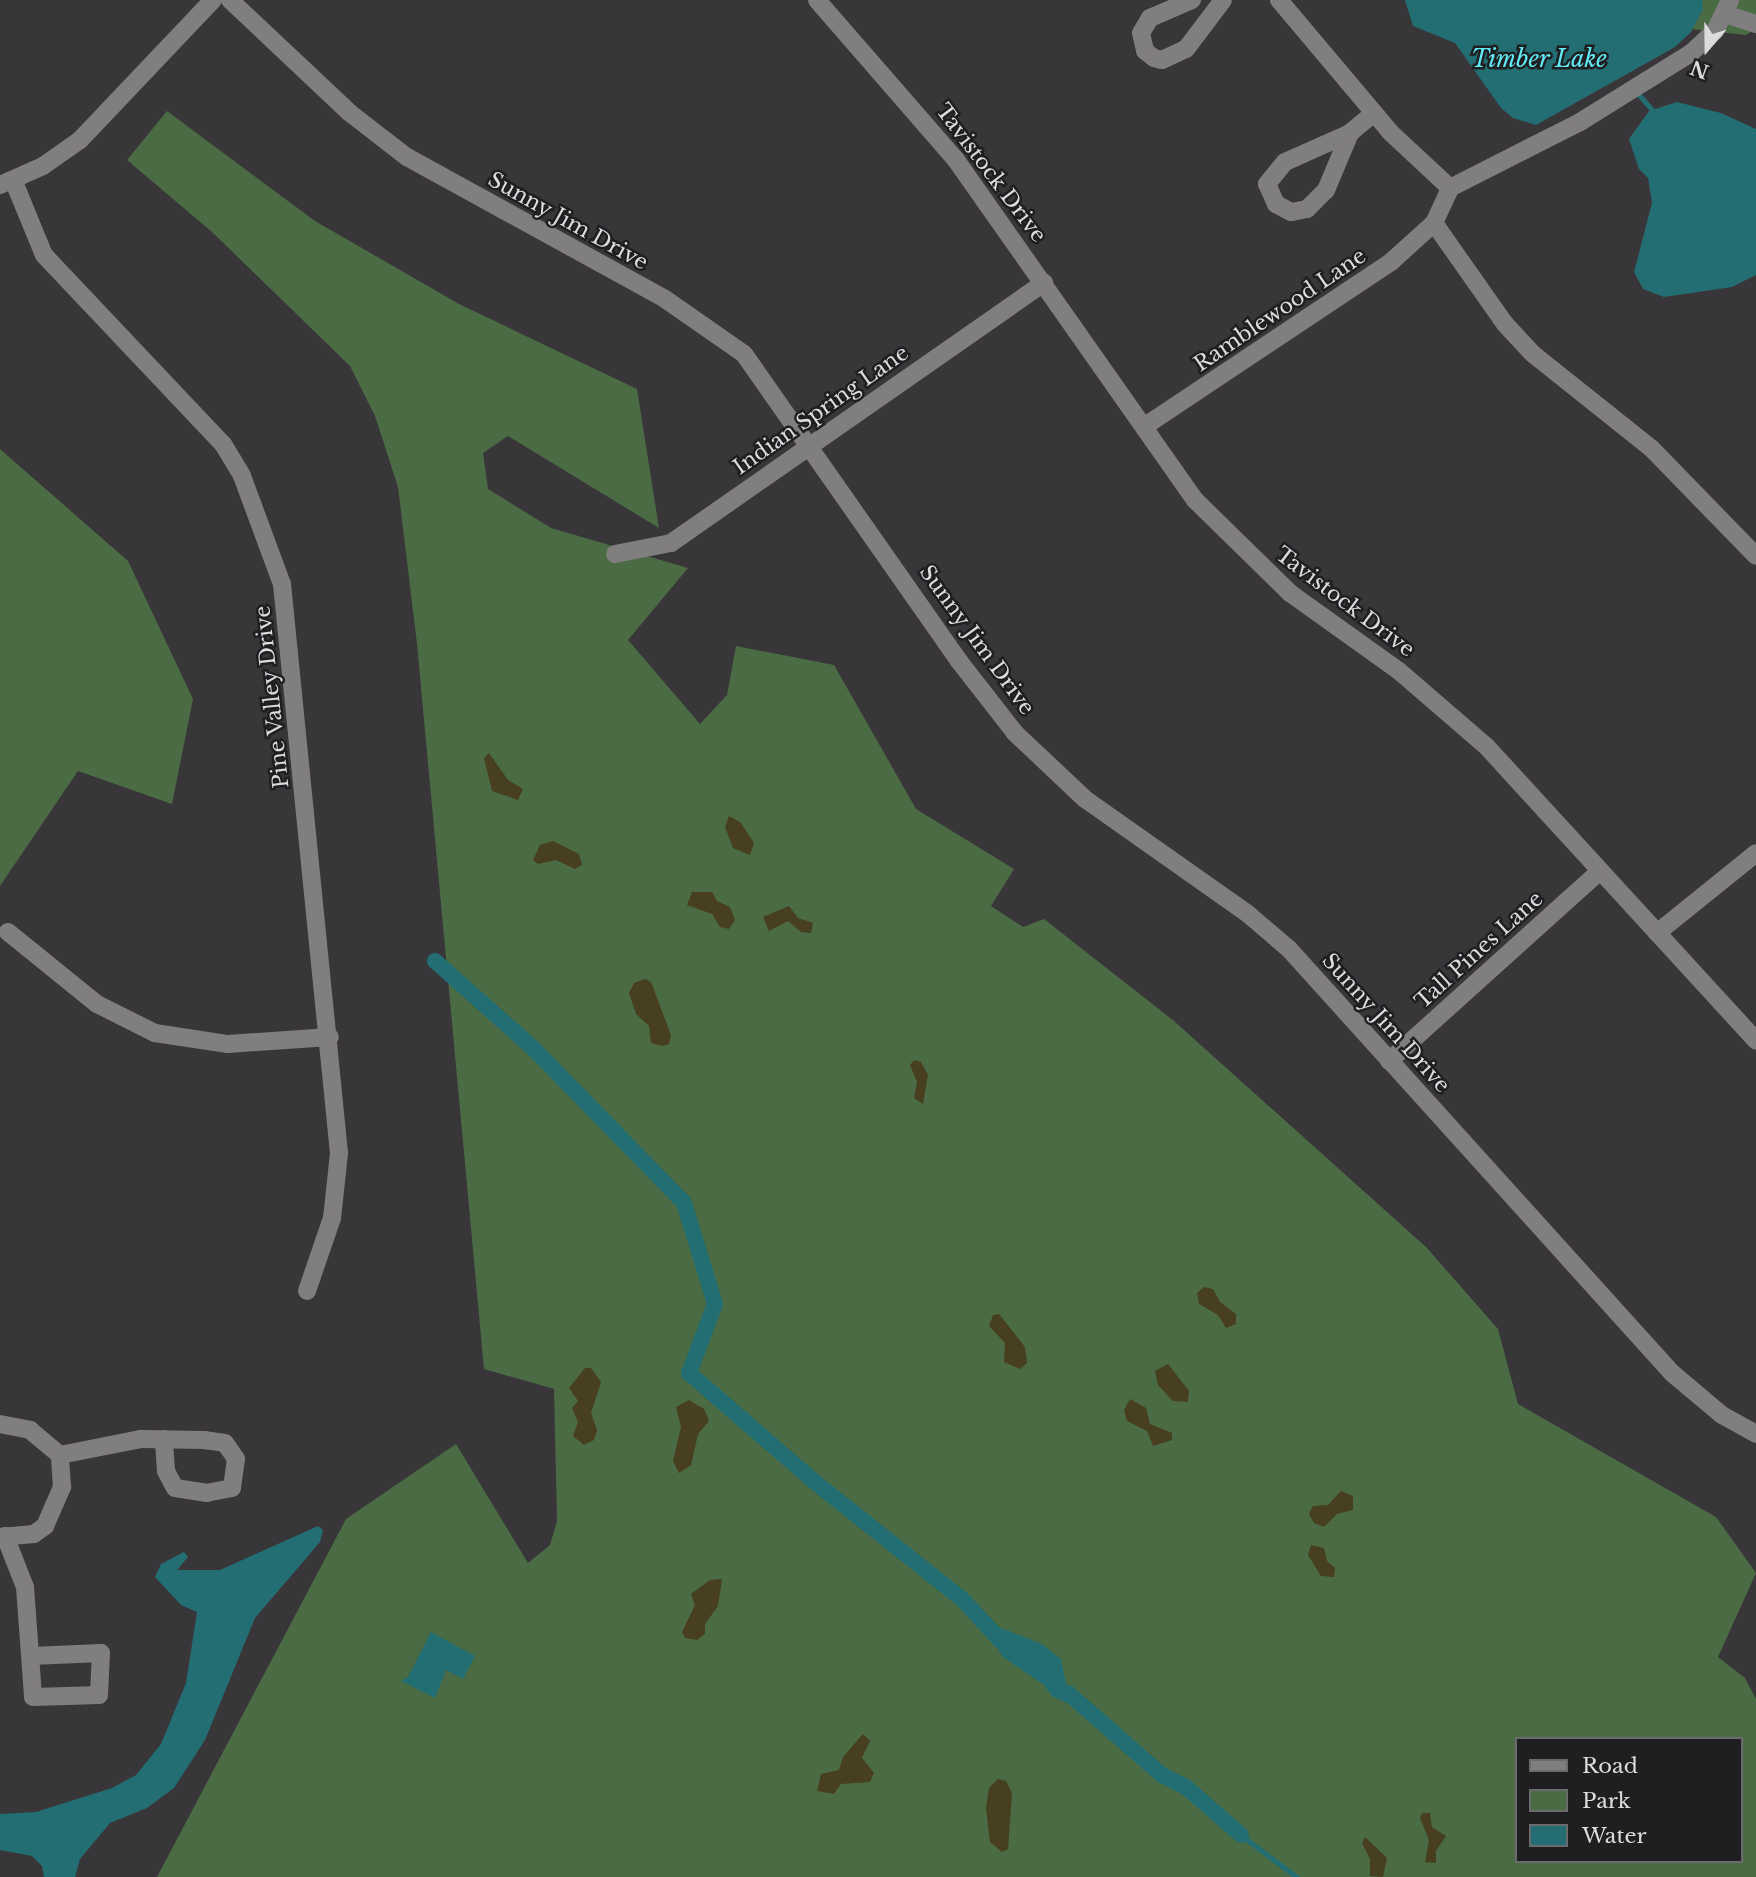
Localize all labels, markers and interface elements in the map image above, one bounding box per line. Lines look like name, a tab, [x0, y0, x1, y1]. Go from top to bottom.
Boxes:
north arrow	[1672, 14, 1742, 84]
water label: Timber Lake	[1471, 45, 1607, 73]
text: N	[1687, 55, 1712, 83]
street label: Tavistock Drive	[931, 99, 1051, 247]
street label: Sunny Jim Drive	[483, 167, 653, 275]
street label: Ramblewood Lane	[1189, 243, 1371, 377]
street label: Indian Spring Lane	[729, 340, 913, 480]
street label: Tavistock Drive	[1271, 542, 1419, 662]
street label: Sunny Jim Drive	[914, 560, 1040, 720]
street label: Pine Valley Drive	[250, 604, 294, 790]
street label: Tall Pines Lane	[1410, 886, 1548, 1014]
street label: Sunny Jim Drive	[1317, 948, 1455, 1098]
legend	[1514, 1737, 1742, 1863]
text: Road	[1582, 1753, 1638, 1779]
text: Park	[1582, 1788, 1631, 1814]
text: Water	[1582, 1823, 1646, 1849]

